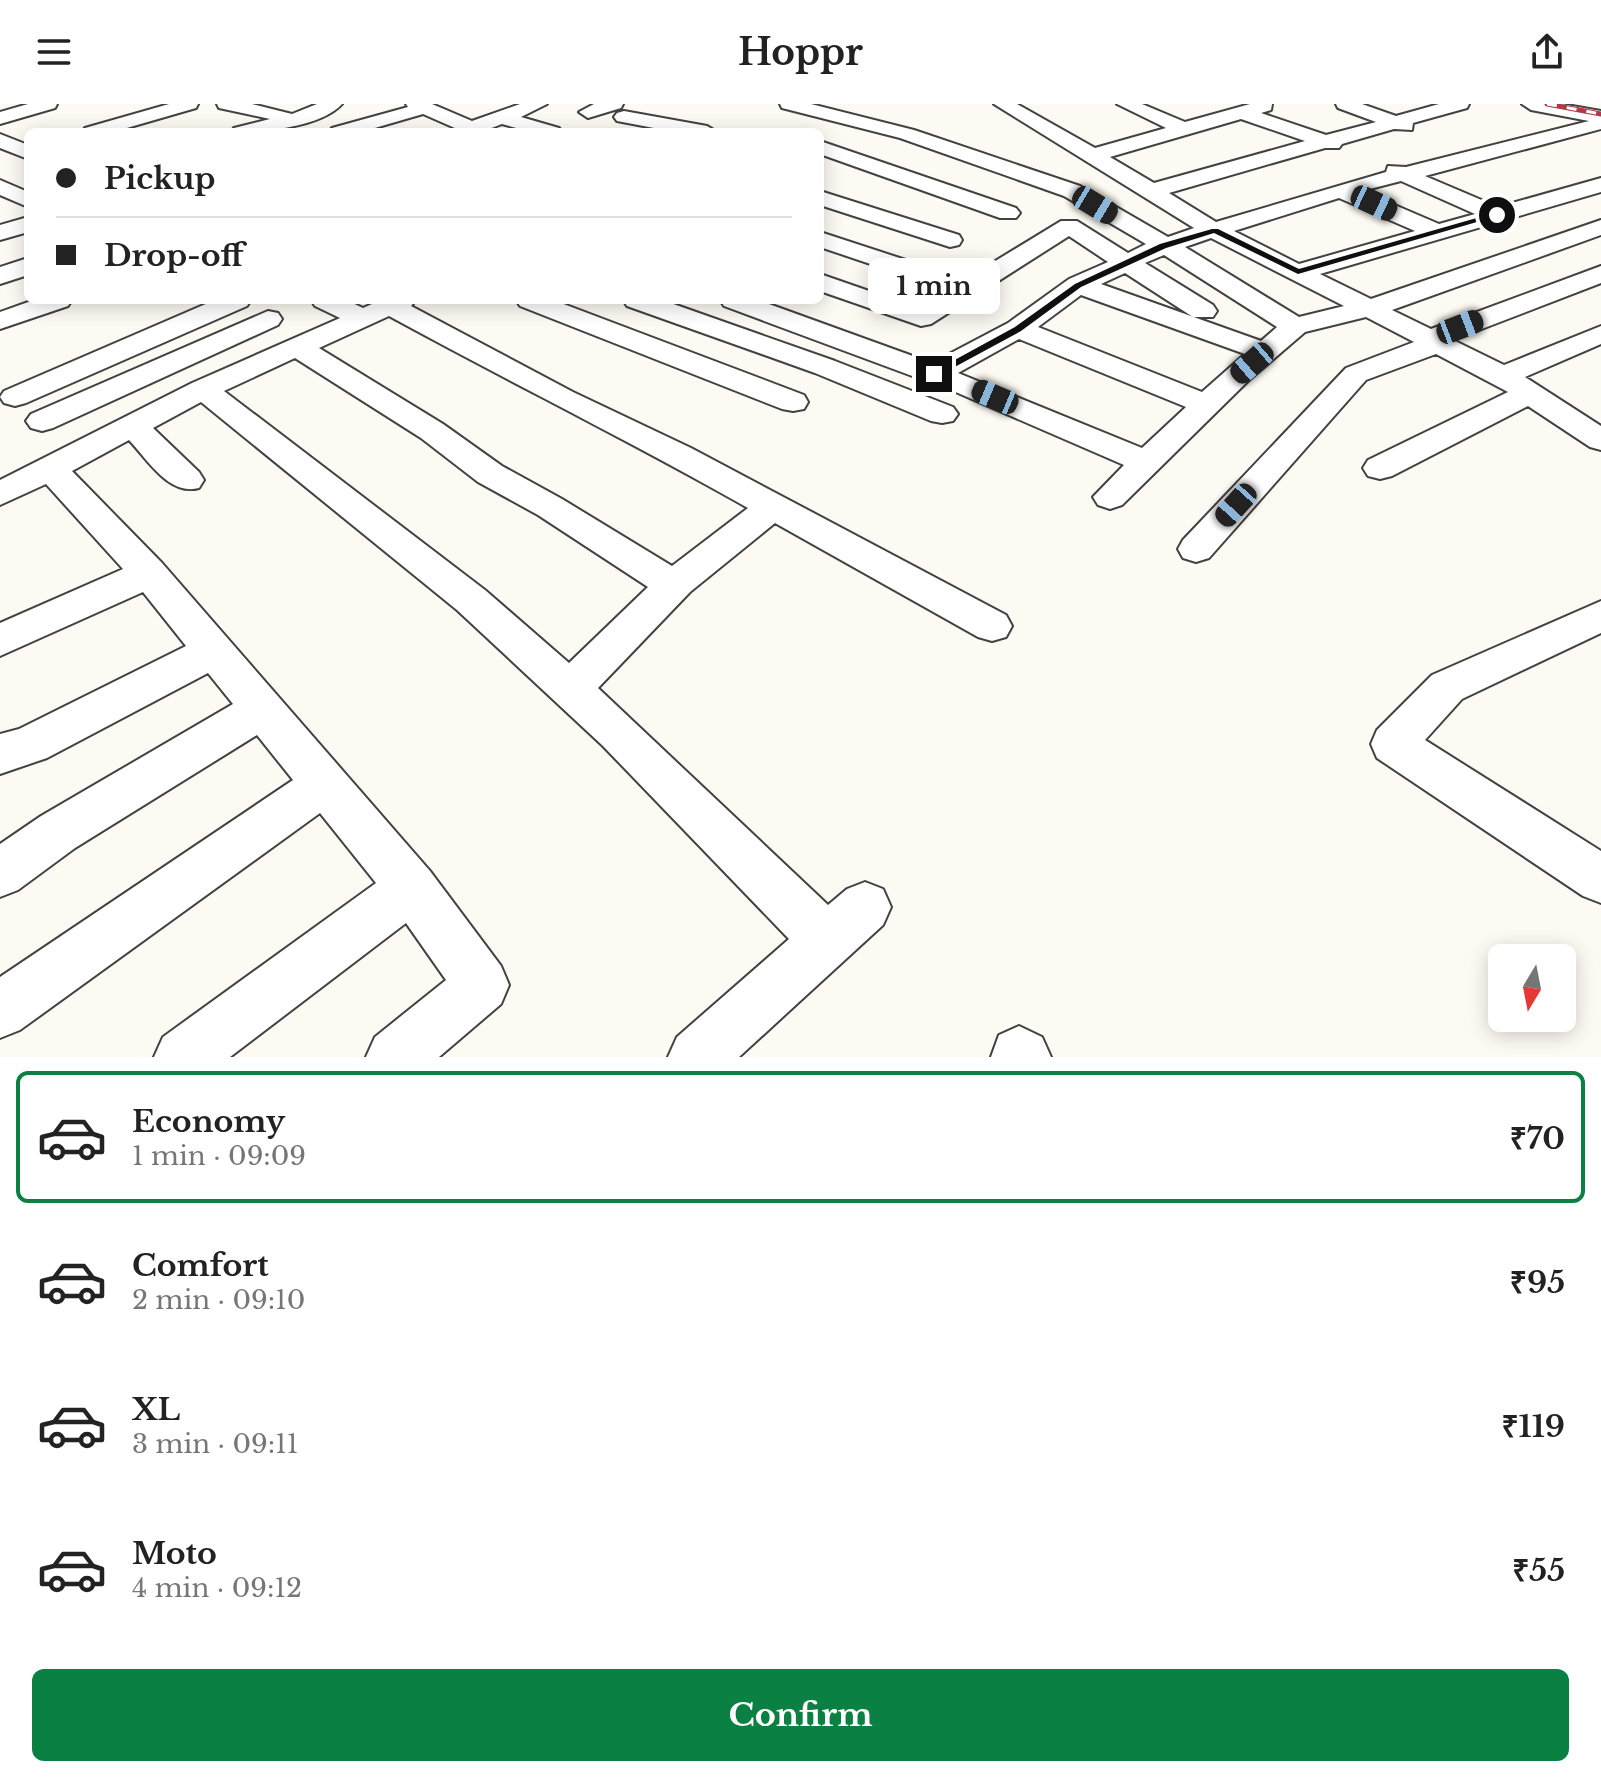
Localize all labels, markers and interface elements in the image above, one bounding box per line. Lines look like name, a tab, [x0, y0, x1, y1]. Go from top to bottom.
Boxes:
icon: menu	[32, 30, 76, 74]
text: Hoppr	[738, 30, 863, 75]
icon: share	[1525, 30, 1569, 74]
text: Pickup	[104, 160, 215, 197]
car	[1068, 182, 1122, 228]
car	[1347, 182, 1401, 224]
route start	[1479, 197, 1515, 233]
text: Drop-off	[104, 237, 244, 274]
callout: 1 min	[868, 258, 1000, 314]
text: 1 min	[896, 270, 972, 302]
car	[1433, 307, 1487, 347]
car	[1226, 338, 1278, 388]
route end	[916, 356, 952, 392]
car	[968, 377, 1022, 417]
car	[1211, 479, 1261, 531]
north arrow	[1488, 944, 1576, 1032]
map controls	[1488, 944, 1576, 1032]
icon: car	[36, 1101, 108, 1173]
text: Economy	[132, 1103, 285, 1140]
text: ₹70	[1510, 1120, 1565, 1157]
text: 1 min · 09:09	[132, 1140, 306, 1172]
icon: car	[36, 1245, 108, 1317]
text: Comfort	[132, 1247, 269, 1284]
text: ₹95	[1510, 1264, 1565, 1301]
text: 2 min · 09:10	[132, 1284, 305, 1316]
icon: car	[36, 1389, 108, 1461]
text: XL	[132, 1391, 180, 1428]
text: ₹119	[1501, 1408, 1565, 1445]
text: 3 min · 09:11	[132, 1428, 298, 1460]
icon: car	[36, 1533, 108, 1605]
text: Moto	[132, 1535, 217, 1572]
text: ₹55	[1512, 1552, 1565, 1589]
text: 4 min · 09:12	[132, 1572, 302, 1604]
button: Confirm	[32, 1669, 1569, 1761]

